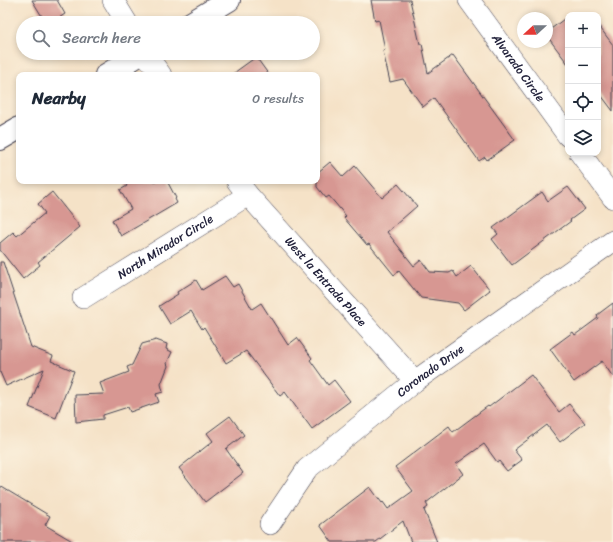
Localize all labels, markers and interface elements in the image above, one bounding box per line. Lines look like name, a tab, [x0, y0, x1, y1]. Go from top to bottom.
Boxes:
north arrow	[517, 12, 553, 48]
map controls	[565, 12, 601, 156]
button: +	[565, 12, 601, 48]
search box	[16, 16, 320, 60]
text: Search here	[62, 25, 141, 51]
icon: search	[30, 27, 52, 49]
street label: Alvarado Circle	[485, 28, 551, 107]
button: −	[565, 48, 601, 84]
text: Nearby	[32, 83, 86, 113]
button: locate	[565, 84, 601, 120]
text: 0 results	[252, 87, 304, 110]
button: layers	[565, 120, 601, 156]
street label: North Mirador Circle	[113, 208, 218, 285]
street label: West la Entrada Place	[279, 231, 372, 332]
street label: Coronado Drive	[391, 338, 469, 403]

